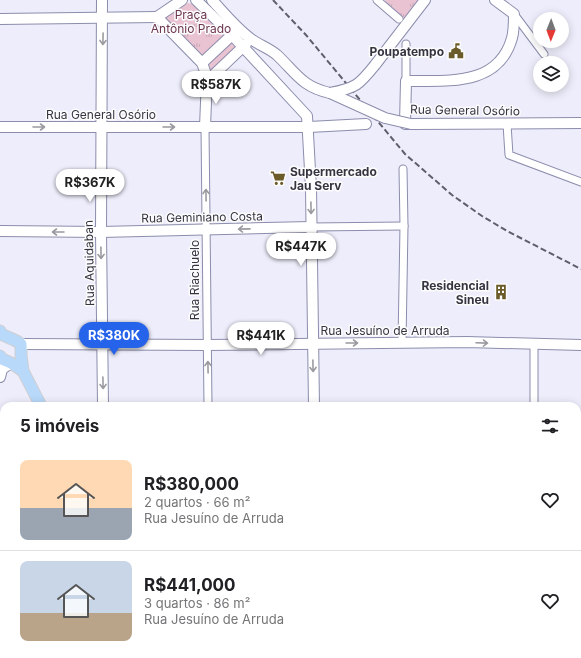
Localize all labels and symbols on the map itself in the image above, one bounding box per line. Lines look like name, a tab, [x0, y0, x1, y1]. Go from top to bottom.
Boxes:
park label: Praça Antônio Prado	[151, 7, 231, 36]
north arrow	[533, 12, 569, 48]
one-way arrow	[99, 32, 107, 45]
public building icon: Poupatempo	[447, 42, 465, 60]
place label: Poupatempo	[370, 44, 444, 59]
pin: R$587K	[183, 71, 249, 105]
street label: Rua General Osório	[410, 102, 520, 118]
street label: Rua General Osório	[46, 107, 156, 122]
one-way arrow	[32, 123, 45, 131]
one-way arrow	[162, 123, 175, 131]
place label: Supermercado Jau Serv	[290, 164, 377, 193]
pin: R$367K	[57, 169, 123, 203]
supermarket icon: Supermercado Jau Serv	[269, 169, 287, 187]
one-way arrow	[202, 189, 210, 202]
one-way arrow	[307, 201, 315, 214]
street label: Rua Geminiano Costa	[141, 208, 263, 226]
street label: Rua Aquidaban	[81, 220, 97, 306]
one-way arrow	[238, 225, 251, 232]
one-way arrow	[52, 228, 65, 236]
pin: R$447K	[268, 233, 334, 267]
street label: Rua Riachuelo	[187, 240, 202, 320]
one-way arrow	[97, 246, 105, 259]
place label: Residencial Sineu	[421, 278, 489, 307]
building icon: Residencial Sineu	[492, 283, 510, 301]
pin: R$380K	[81, 322, 147, 356]
pin: R$441K	[228, 322, 294, 356]
street label: Rua Jesuíno de Arruda	[320, 323, 450, 338]
one-way arrow	[345, 339, 358, 347]
one-way arrow	[475, 339, 488, 347]
one-way arrow	[310, 359, 317, 372]
one-way arrow	[204, 361, 212, 374]
one-way arrow	[99, 376, 107, 389]

